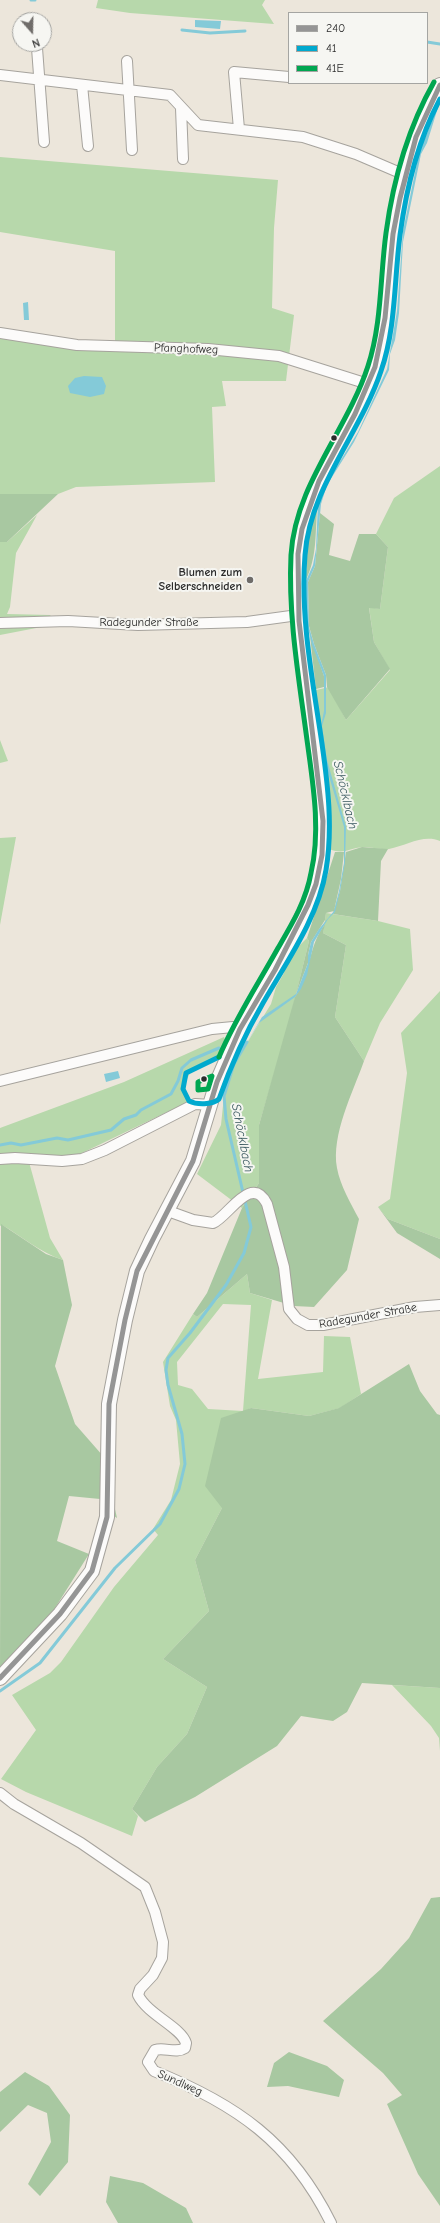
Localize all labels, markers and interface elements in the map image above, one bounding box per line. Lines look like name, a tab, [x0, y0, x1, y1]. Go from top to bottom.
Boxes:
north arrow	[12, 12, 52, 52]
legend	[288, 12, 428, 84]
text: 240	[326, 21, 345, 35]
text: N	[30, 35, 42, 50]
text: 41	[326, 41, 337, 55]
text: 41E	[326, 61, 344, 75]
street label: Pfanghofweg	[154, 341, 218, 357]
unlabelled marker	[329, 433, 339, 443]
place label: Blumen zum Selberschneiden	[159, 566, 242, 594]
marker: Blumen zum Selberschneiden	[245, 575, 255, 585]
street label: Radegunder Straße	[100, 616, 198, 630]
water label: Schöcklbach	[330, 759, 360, 831]
unlabelled marker	[199, 1074, 209, 1084]
water label: Schöcklbach	[228, 1102, 256, 1174]
street label: Radegunder Straße	[318, 1300, 418, 1332]
street label: Sundlweg	[155, 2067, 205, 2099]

